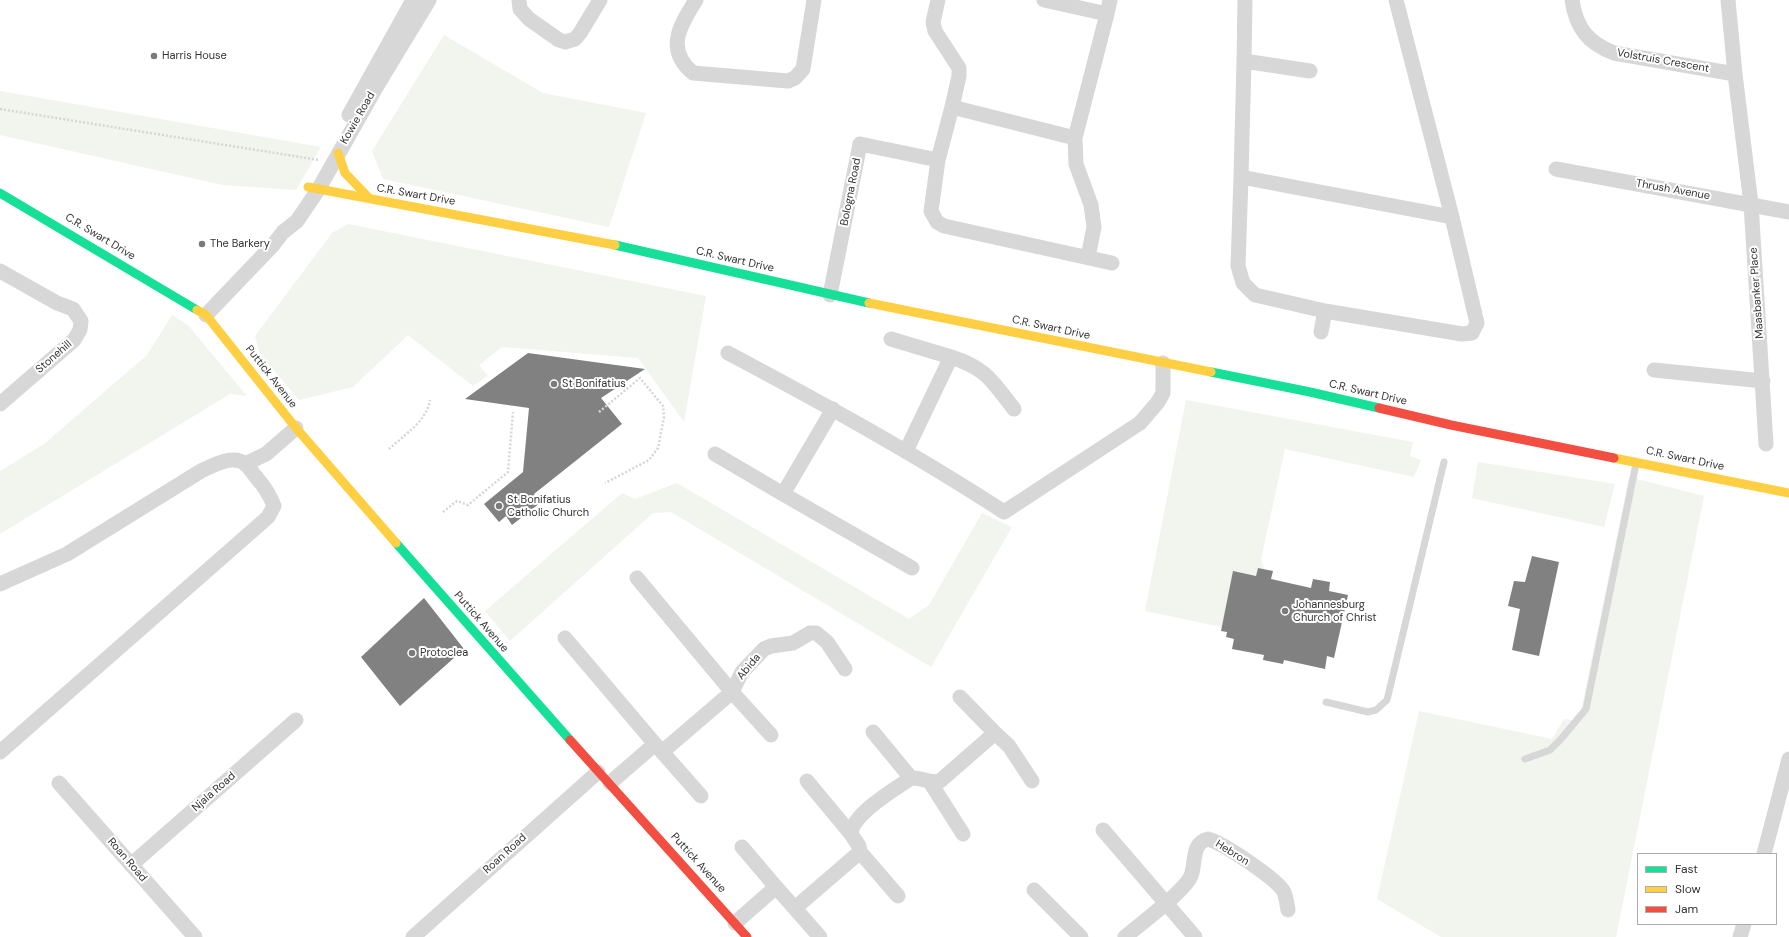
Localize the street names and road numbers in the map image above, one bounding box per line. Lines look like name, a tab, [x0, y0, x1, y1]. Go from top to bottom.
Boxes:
street label: Volstruis Crescent	[1616, 46, 1710, 76]
street label: Kowie Road	[338, 90, 378, 146]
street label: Bologna Road	[838, 157, 864, 227]
street label: Thrush Avenue	[1635, 177, 1711, 203]
street label: C.R. Swart Drive	[376, 182, 456, 208]
street label: C.R. Swart Drive	[62, 211, 138, 263]
street label: C.R. Swart Drive	[695, 245, 775, 275]
street label: Maasbanker Place	[1747, 247, 1767, 339]
street label: C.R. Swart Drive	[1011, 313, 1091, 343]
street label: Stonehill	[33, 338, 75, 376]
street label: Puttick Avenue	[242, 343, 300, 411]
street label: C.R. Swart Drive	[1328, 378, 1408, 408]
street label: C.R. Swart Drive	[1645, 444, 1725, 474]
street label: Puttick Avenue	[451, 589, 511, 655]
street label: Abida	[734, 651, 764, 683]
street label: Njala Road	[190, 770, 238, 814]
street label: Puttick Avenue	[668, 830, 728, 896]
street label: Roan Road	[481, 831, 529, 877]
street label: Roan Road	[104, 835, 150, 885]
street label: Hebron	[1213, 838, 1251, 868]

